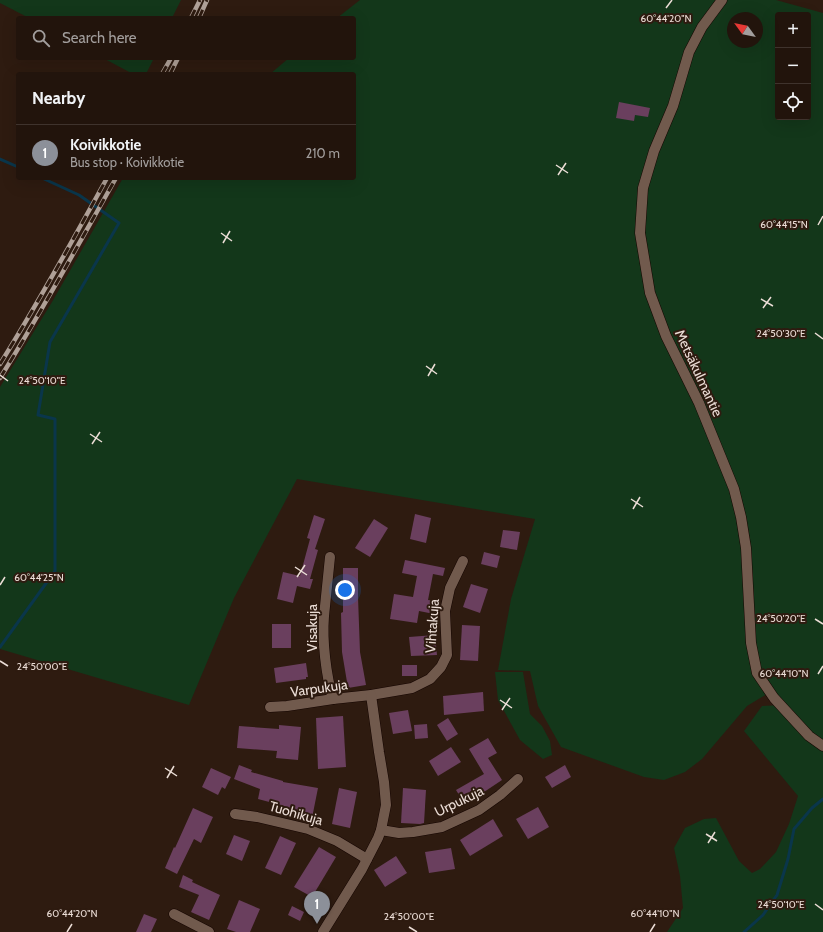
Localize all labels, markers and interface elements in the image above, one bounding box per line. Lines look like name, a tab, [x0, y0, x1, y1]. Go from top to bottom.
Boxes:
text: 60°44'20"N	[641, 12, 691, 25]
north arrow	[727, 12, 763, 48]
map controls	[775, 12, 811, 120]
button: +	[775, 12, 811, 48]
search box	[16, 16, 356, 60]
icon: search	[30, 27, 52, 49]
text: Search here	[62, 29, 137, 47]
button: −	[775, 48, 811, 84]
button: locate	[775, 84, 811, 120]
text: Nearby	[32, 88, 85, 108]
text: Koivikkotie	[70, 136, 141, 154]
text: 1	[43, 145, 47, 161]
text: 210 m	[306, 145, 340, 161]
text: Bus stop · Koivikkotie	[70, 154, 184, 170]
text: 60°44'15"N	[760, 218, 808, 231]
street label: Metsäkulmantie	[671, 327, 727, 419]
text: 24°50'30"E	[756, 327, 806, 340]
text: 24°50'10"E	[19, 374, 66, 387]
text: 60°44'25"N	[14, 571, 64, 584]
your location	[335, 580, 355, 600]
street label: Vihtakuja	[421, 598, 443, 654]
street label: Visakuja	[303, 604, 321, 652]
text: 24°50'20"E	[757, 612, 806, 625]
text: 24°50'00"E	[17, 660, 68, 673]
text: 60°44'10"N	[760, 667, 808, 680]
street label: Varpukuja	[289, 675, 349, 701]
street label: Urpukuja	[431, 781, 487, 821]
street label: Tuohikuja	[267, 797, 325, 829]
pin: 1	[304, 891, 330, 924]
text: 24°50'10"E	[758, 898, 805, 911]
text: 60°44'20"N	[47, 907, 97, 920]
text: 60°44'10"N	[631, 907, 679, 920]
text: 24°50'00"E	[384, 910, 435, 923]

